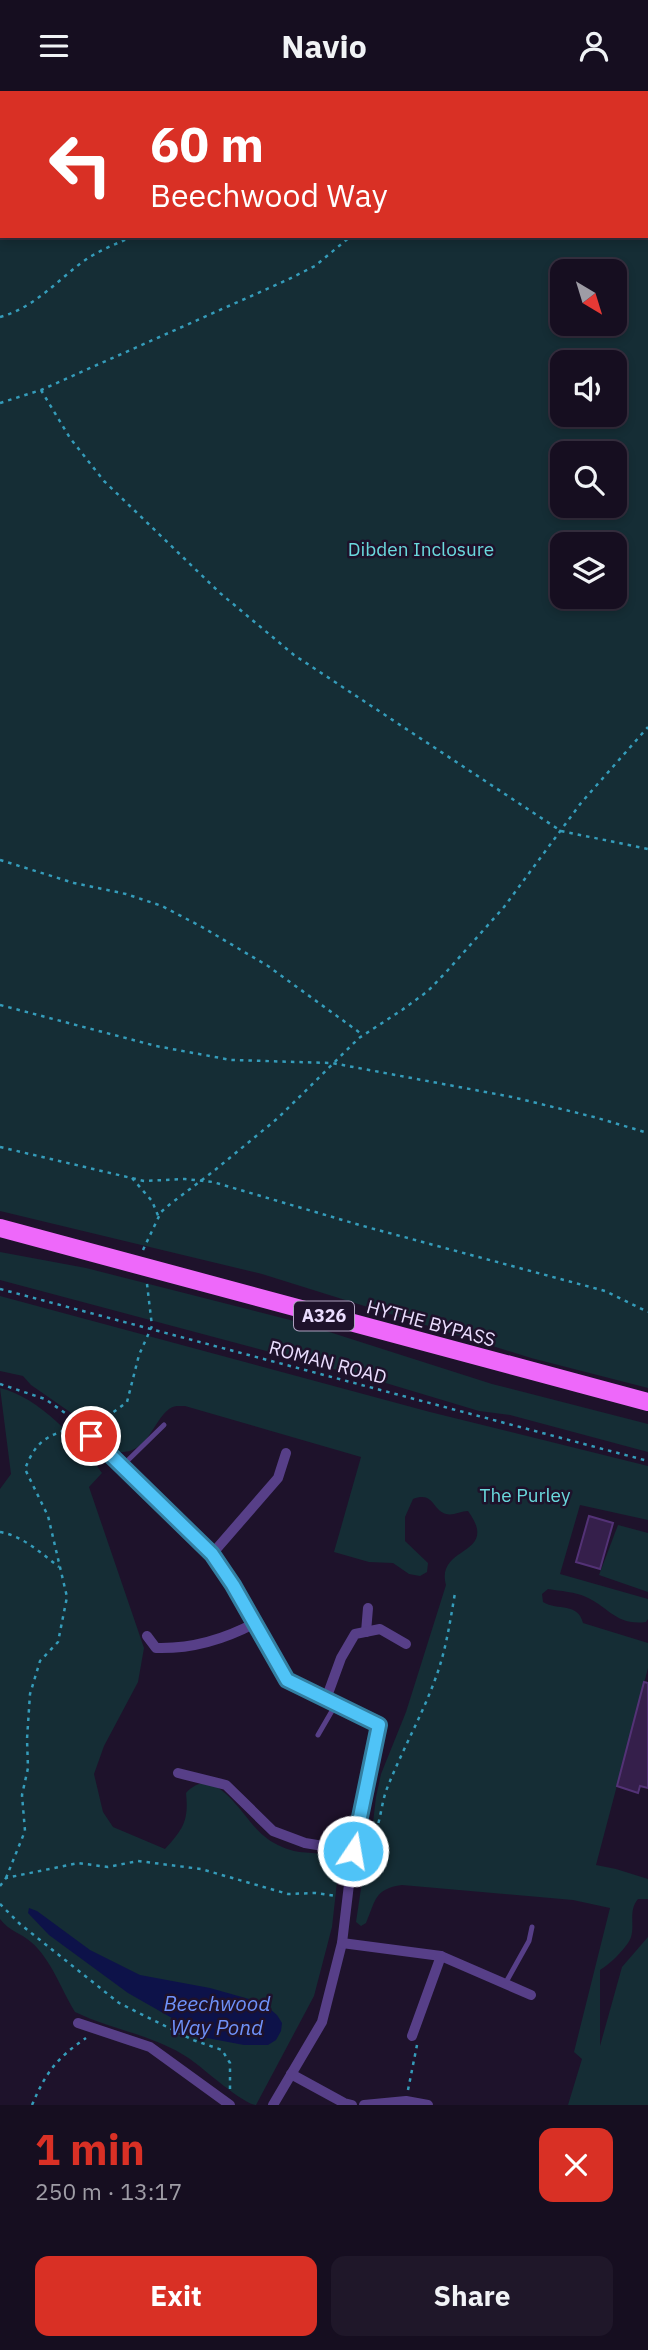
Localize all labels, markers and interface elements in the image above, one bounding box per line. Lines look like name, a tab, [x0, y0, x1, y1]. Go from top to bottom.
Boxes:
text: Navio	[281, 25, 367, 67]
icon: menu	[35, 27, 73, 65]
icon: person	[575, 27, 613, 65]
text: 60 m	[150, 112, 264, 175]
icon: left	[35, 119, 126, 210]
text: Beechwood Way	[150, 174, 388, 216]
north arrow	[550, 259, 626, 336]
map controls	[550, 259, 627, 609]
button: sound	[550, 350, 627, 427]
button: search	[550, 441, 627, 518]
button: layers	[550, 532, 627, 609]
park label: Dibden Inclosure	[348, 537, 494, 561]
street label: HYTHE BYPASS	[364, 1294, 498, 1352]
road number: A326	[294, 1301, 354, 1331]
street label: ROMAN ROAD	[266, 1335, 390, 1389]
pin	[61, 1406, 121, 1466]
icon: arrive	[72, 1417, 110, 1455]
park label: The Purley	[480, 1483, 571, 1507]
position arrow	[316, 1814, 390, 1888]
water label: Beechwood Way Pond	[163, 1989, 271, 2041]
text: 1 min	[35, 2122, 145, 2177]
button: close	[539, 2128, 613, 2202]
text: 250 m · 13:17	[35, 2176, 182, 2206]
button: Exit	[35, 2256, 317, 2336]
button: Share	[331, 2256, 613, 2336]

